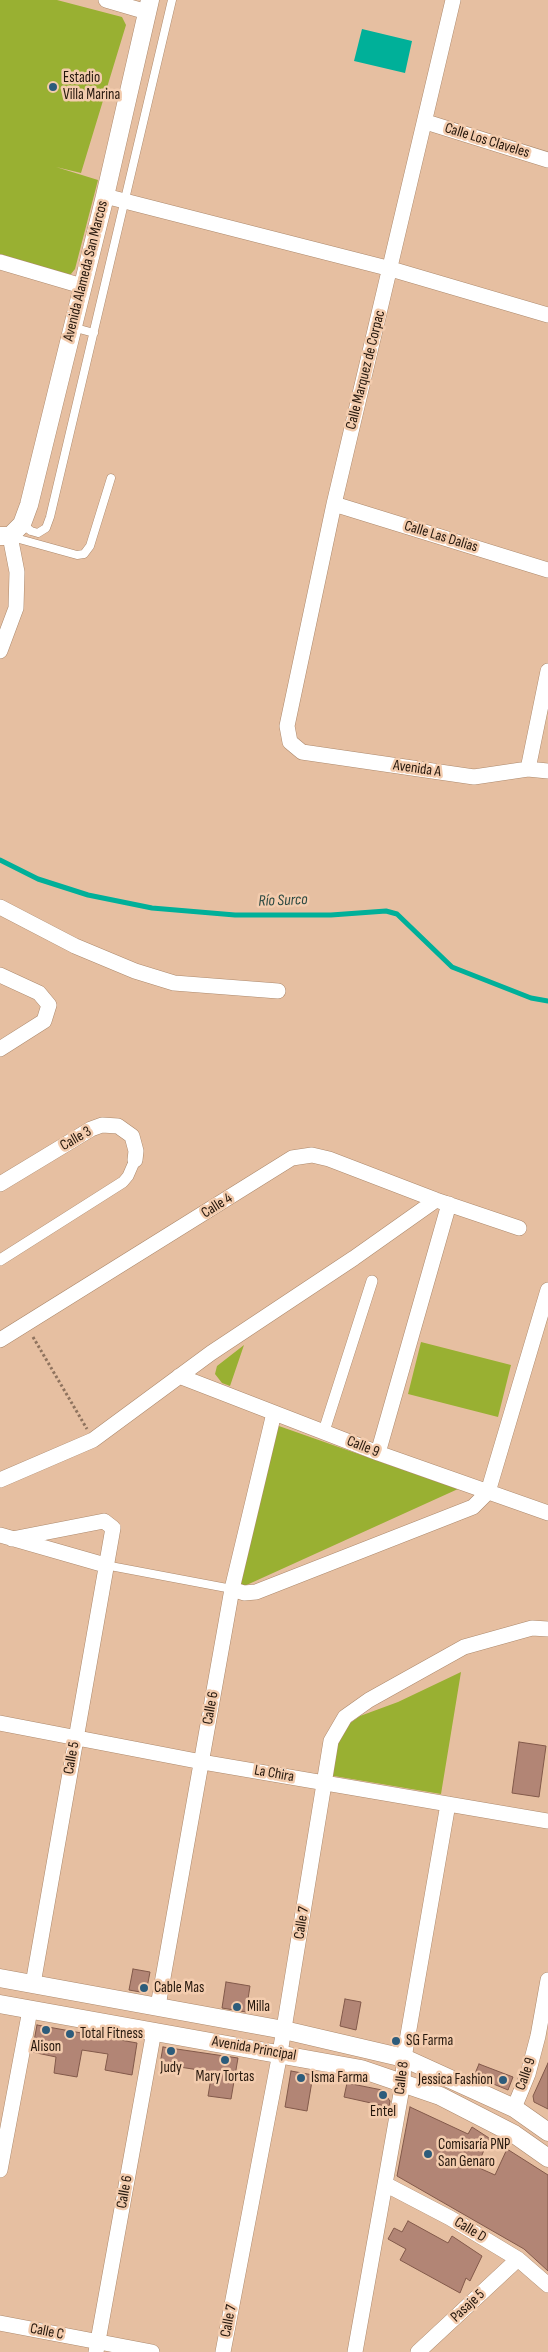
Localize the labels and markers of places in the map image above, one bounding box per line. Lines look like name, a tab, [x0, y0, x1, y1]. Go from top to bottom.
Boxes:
place label: Estadio Villa Marina	[63, 69, 120, 104]
marker: Estadio Villa Marina	[47, 81, 59, 93]
place label: Cable Mas	[154, 1979, 204, 1997]
marker: Cable Mas	[138, 1982, 150, 1994]
place label: Milla	[247, 1998, 270, 2016]
marker: Milla	[231, 2001, 243, 2013]
marker: Alison	[40, 2024, 52, 2036]
place label: Total Fitness	[80, 2025, 143, 2043]
marker: Total Fitness	[64, 2028, 76, 2040]
place label: SG Farma	[406, 2032, 453, 2050]
marker: SG Farma	[390, 2035, 402, 2047]
place label: Alison	[31, 2038, 61, 2056]
marker: Judy	[165, 2045, 177, 2057]
marker: Mary Tortas	[219, 2054, 231, 2066]
place label: Judy	[160, 2059, 182, 2077]
place label: Mary Tortas	[196, 2068, 254, 2086]
place label: Isma Farma	[311, 2069, 368, 2087]
place label: Jessica Fashion	[418, 2071, 493, 2089]
marker: Isma Farma	[295, 2072, 307, 2084]
marker: Jessica Fashion	[497, 2074, 509, 2086]
marker: Entel	[377, 2089, 389, 2101]
place label: Entel	[370, 2103, 396, 2121]
place label: Comisaría PNP San Genaro	[438, 2136, 510, 2171]
marker: Comisaría PNP San Genaro	[422, 2148, 434, 2160]

